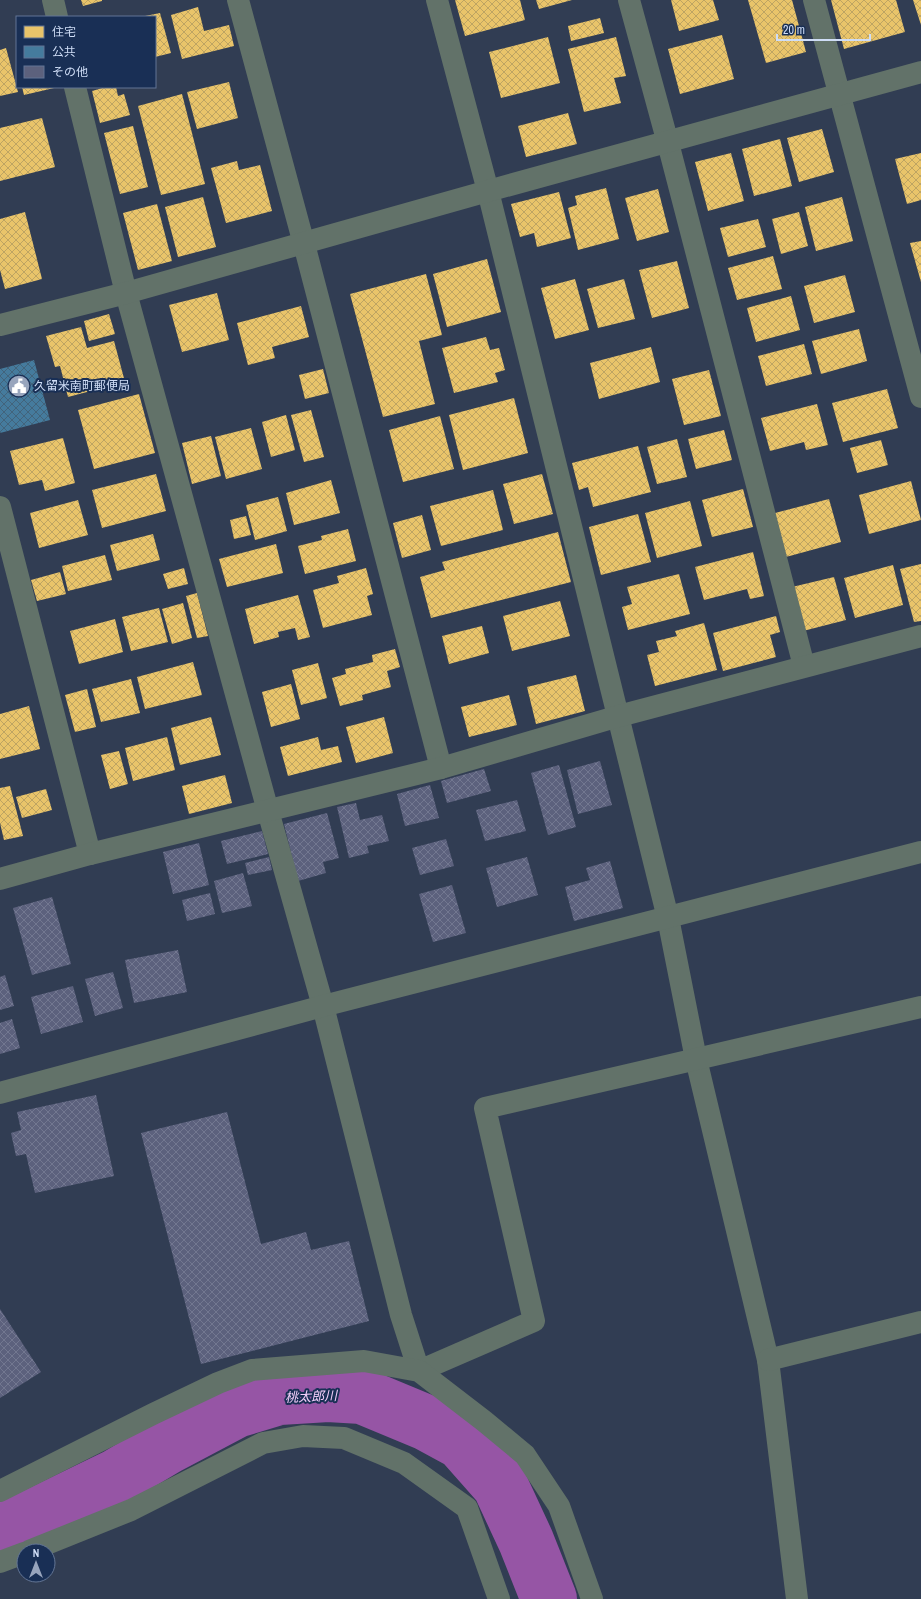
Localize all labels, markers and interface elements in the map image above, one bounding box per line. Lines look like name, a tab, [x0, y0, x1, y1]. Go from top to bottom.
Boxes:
legend	[16, 16, 156, 88]
scale bar	[777, 16, 870, 42]
text: 20 m	[783, 22, 805, 38]
text: 住宅	[52, 24, 76, 40]
text: 公共	[52, 44, 76, 60]
text: その他	[52, 64, 88, 80]
public building icon: 久留米南町郵便局	[6, 373, 32, 399]
place label: 久留米南町郵便局	[34, 378, 130, 394]
water label: 桃太郎川	[285, 1387, 339, 1406]
north arrow	[16, 1543, 56, 1583]
text: N	[33, 1546, 39, 1560]

